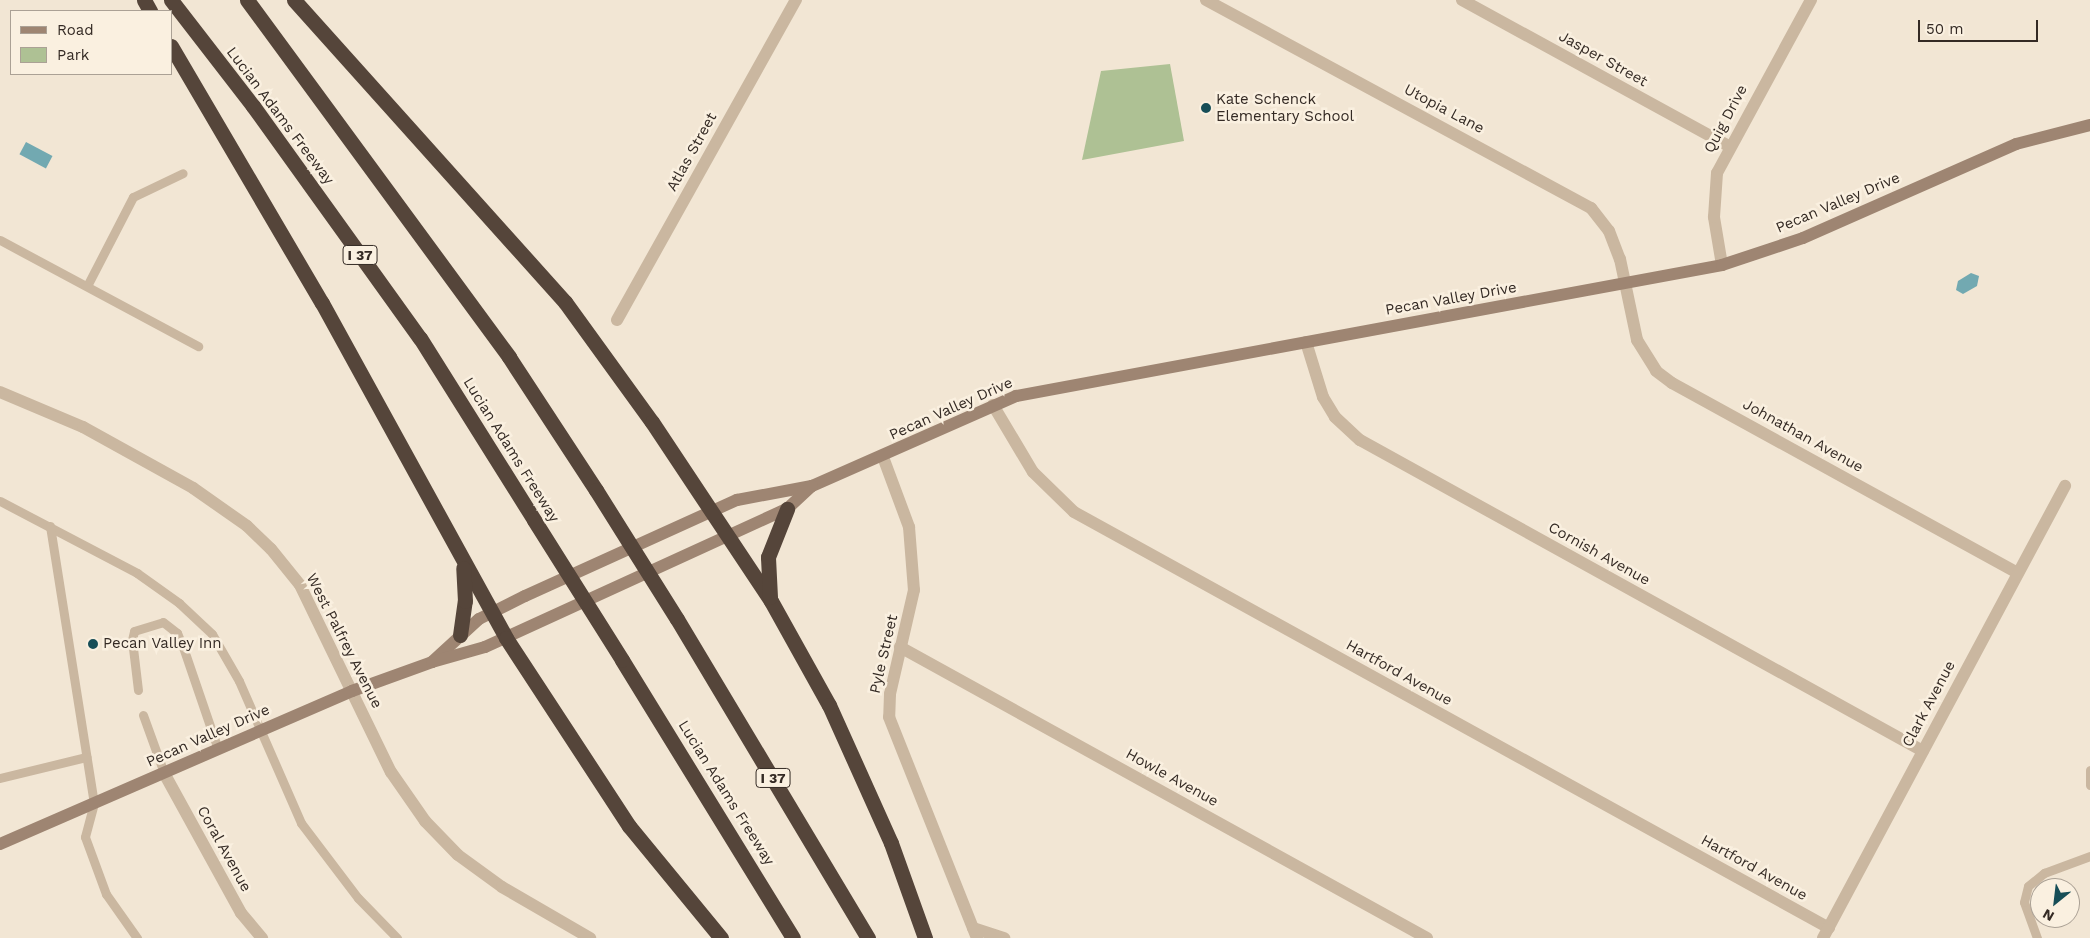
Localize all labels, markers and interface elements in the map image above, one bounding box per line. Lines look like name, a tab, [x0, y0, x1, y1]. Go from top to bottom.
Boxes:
legend	[10, 10, 172, 75]
scale bar	[1920, 10, 2040, 42]
text: 50 m	[1926, 20, 1963, 38]
text: Road	[57, 21, 94, 39]
street label: Jasper Street	[1555, 27, 1651, 91]
street label: Lucian Adams Freeway	[222, 43, 338, 189]
text: Park	[57, 46, 89, 64]
street label: Utopia Lane	[1401, 80, 1487, 138]
street label: Quig Drive	[1700, 82, 1752, 156]
place label: Kate Schenck Elementary School	[1216, 90, 1355, 125]
marker: Kate Schenck Elementary School	[1200, 102, 1212, 114]
street label: Atlas Street	[663, 110, 721, 194]
street label: Pecan Valley Drive	[1773, 169, 1903, 237]
road number: I 37	[342, 244, 378, 266]
street label: Pecan Valley Drive	[1384, 279, 1518, 319]
street label: Lucian Adams Freeway	[459, 374, 563, 526]
street label: Pecan Valley Drive	[886, 374, 1016, 444]
street label: Johnathan Avenue	[1739, 395, 1867, 477]
street label: Cornish Avenue	[1545, 518, 1653, 590]
street label: West Palfrey Avenue	[302, 570, 386, 712]
street label: Pyle Street	[866, 613, 902, 695]
place label: Pecan Valley Inn	[103, 635, 223, 653]
street label: Hartford Avenue	[1343, 636, 1455, 710]
marker: Pecan Valley Inn	[87, 638, 99, 650]
street label: Clark Avenue	[1898, 657, 1960, 751]
street label: Pecan Valley Drive	[143, 701, 273, 771]
street label: Lucian Adams Freeway	[674, 717, 778, 869]
street label: Howle Avenue	[1122, 745, 1222, 811]
road number: I 37	[756, 766, 790, 790]
street label: Coral Avenue	[193, 802, 255, 896]
street label: Hartford Avenue	[1698, 831, 1810, 905]
north arrow	[2030, 878, 2080, 928]
text: N	[2040, 906, 2057, 925]

